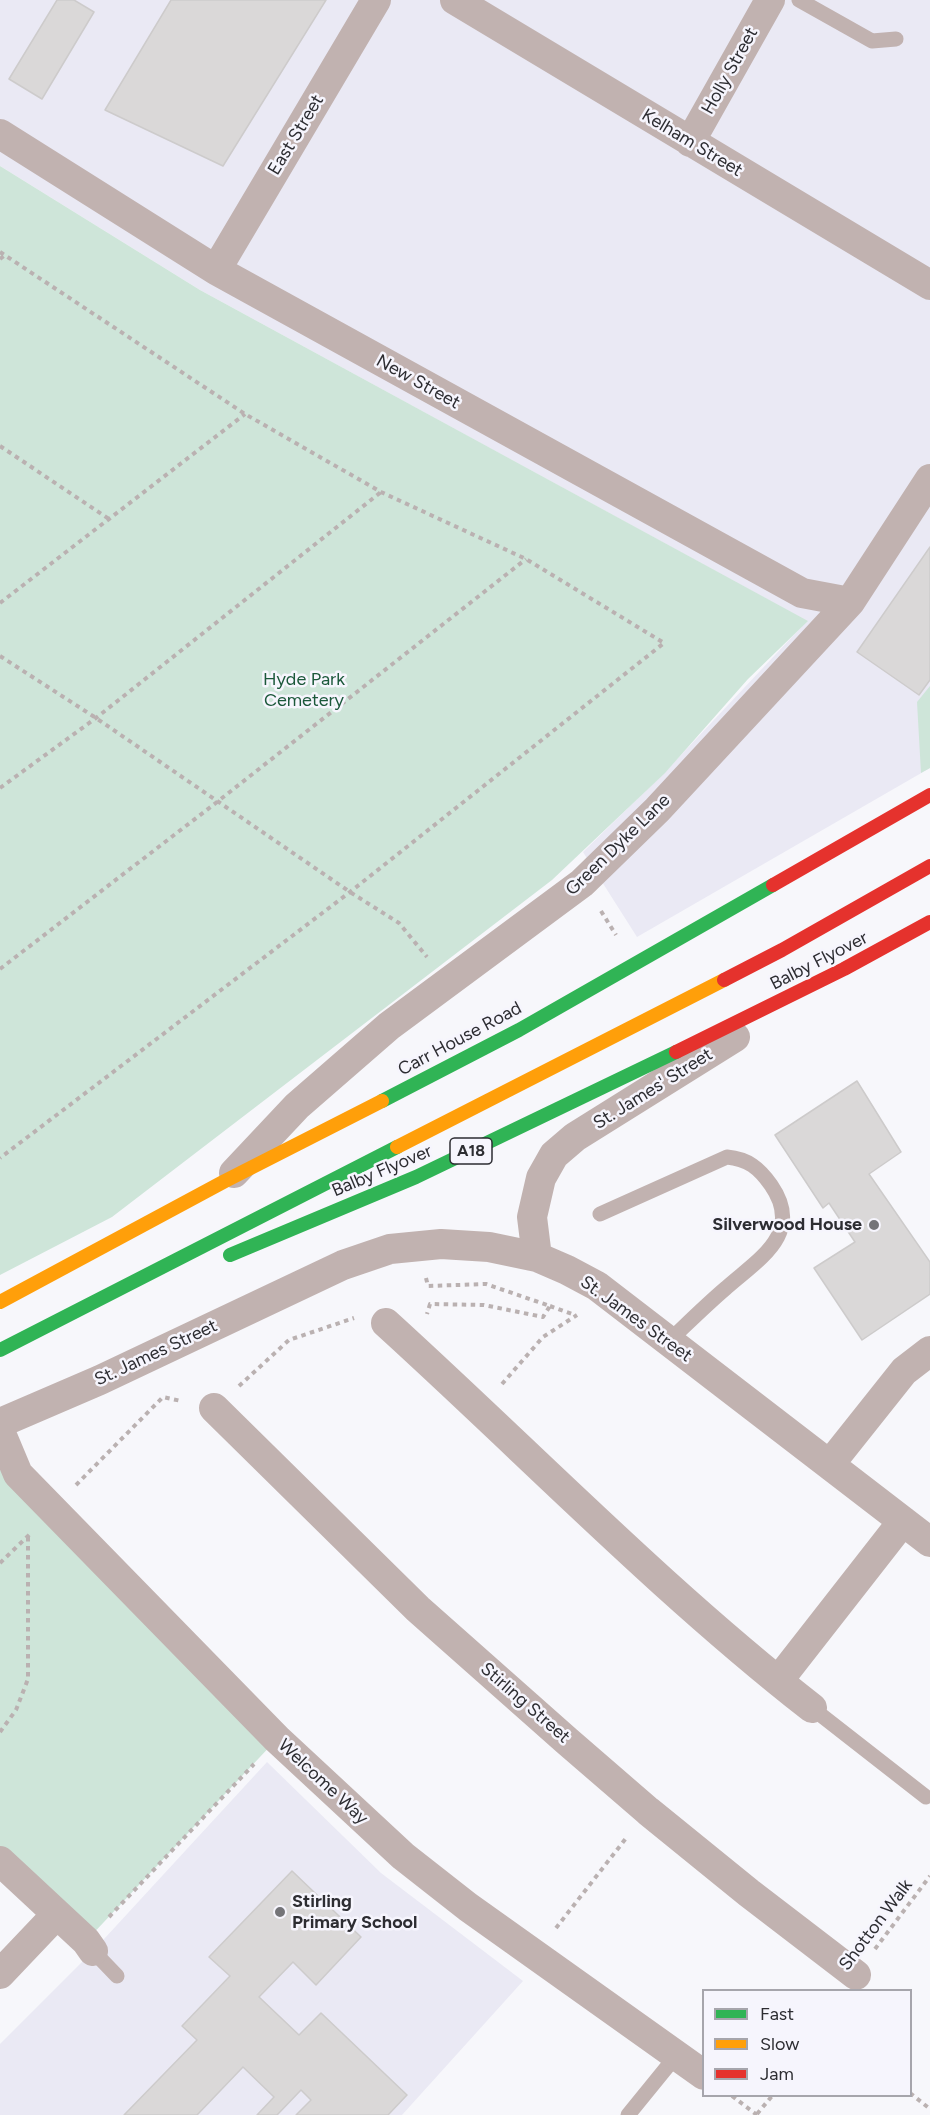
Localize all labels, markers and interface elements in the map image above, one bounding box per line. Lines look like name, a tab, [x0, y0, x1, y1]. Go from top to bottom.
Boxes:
street label: Holly Street	[697, 24, 763, 118]
street label: East Street	[264, 91, 328, 179]
street label: Kelham Street	[638, 104, 746, 182]
street label: New Street	[372, 350, 464, 414]
park label: Hyde Park Cemetery	[263, 669, 345, 712]
street label: Green Dyke Lane	[561, 790, 675, 900]
street label: Balby Flyover	[767, 927, 871, 995]
street label: Carr House Road	[395, 997, 525, 1081]
street label: St. James' Street	[589, 1044, 717, 1134]
road number: A18	[450, 1138, 492, 1164]
street label: Balby Flyover	[329, 1140, 435, 1202]
place label: Silverwood House	[712, 1214, 862, 1236]
marker: Silverwood House	[867, 1218, 881, 1232]
street label: St. James Street	[576, 1271, 696, 1367]
street label: St. James Street	[91, 1315, 221, 1391]
street label: Stirling Street	[476, 1658, 574, 1748]
street label: Welcome Way	[274, 1735, 372, 1829]
street label: Shotton Walk	[835, 1875, 917, 1975]
place label: Stirling Primary School	[292, 1891, 417, 1934]
marker: Stirling Primary School	[273, 1905, 287, 1919]
legend	[702, 1989, 912, 2097]
text: Fast	[760, 2003, 794, 2025]
text: Slow	[760, 2033, 799, 2055]
text: Jam	[760, 2063, 794, 2085]

